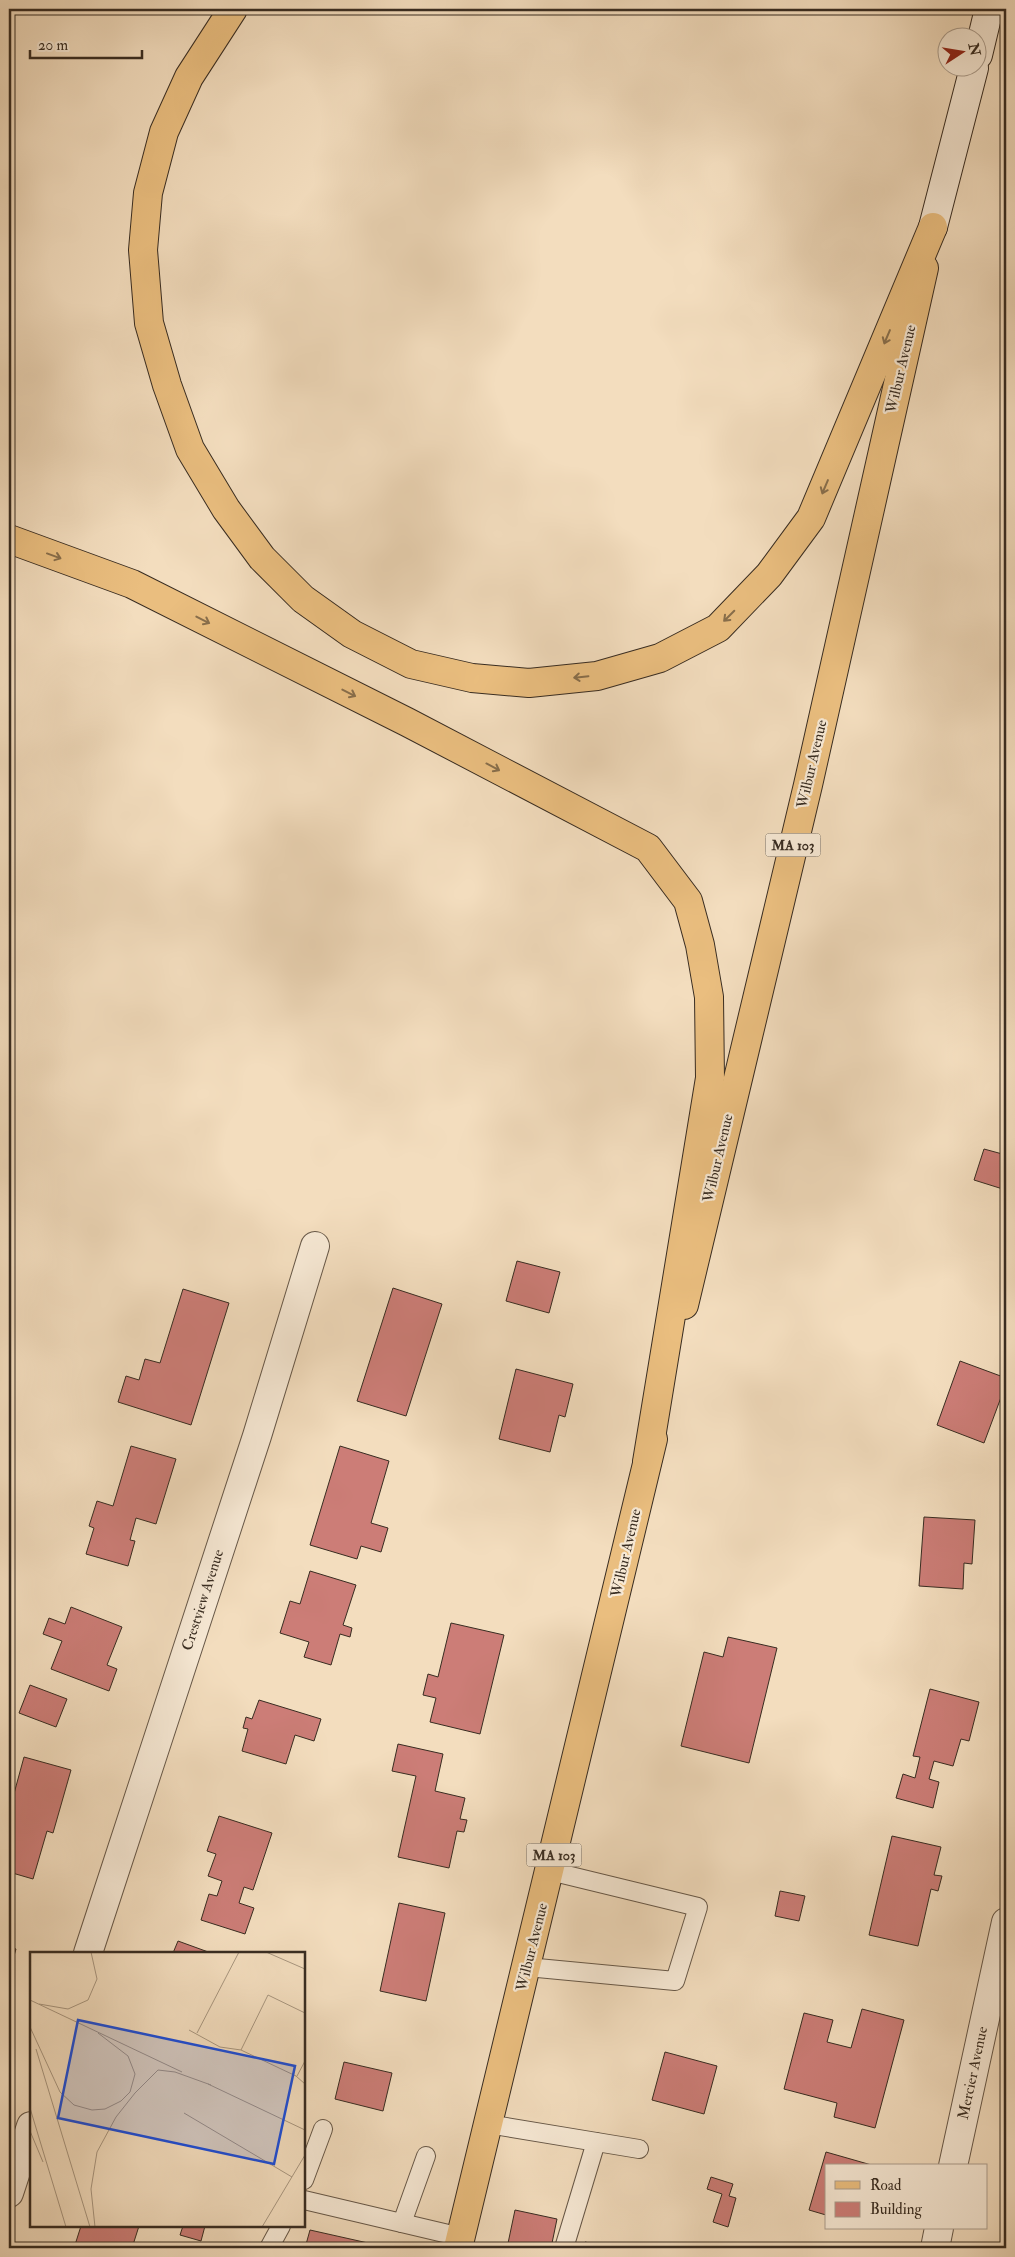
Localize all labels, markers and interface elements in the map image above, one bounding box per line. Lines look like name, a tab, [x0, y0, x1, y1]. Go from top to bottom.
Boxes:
scale bar	[30, 28, 142, 60]
north arrow	[938, 28, 988, 78]
text: 20 m	[38, 36, 68, 55]
text: N	[964, 41, 984, 58]
street label: Wilbur Avenue	[881, 323, 920, 416]
one-way arrow	[882, 329, 892, 344]
one-way arrow	[819, 479, 829, 494]
one-way arrow	[46, 552, 62, 561]
one-way arrow	[723, 610, 735, 622]
one-way arrow	[196, 615, 211, 625]
one-way arrow	[574, 672, 590, 682]
one-way arrow	[341, 688, 356, 698]
street label: Wilbur Avenue	[792, 718, 831, 811]
one-way arrow	[485, 763, 500, 772]
road number: MA 103	[766, 834, 820, 856]
street label: Wilbur Avenue	[698, 1112, 737, 1205]
street label: Wilbur Avenue	[606, 1507, 645, 1600]
street label: Crestview Avenue	[178, 1547, 228, 1653]
road number: MA 103	[526, 1844, 582, 1866]
street label: Wilbur Avenue	[512, 1901, 552, 1994]
inset map	[30, 1952, 305, 2227]
street label: Mercier Avenue	[954, 2025, 992, 2121]
legend	[825, 2164, 988, 2230]
text: Road	[870, 2176, 902, 2195]
text: Building	[870, 2200, 922, 2219]

